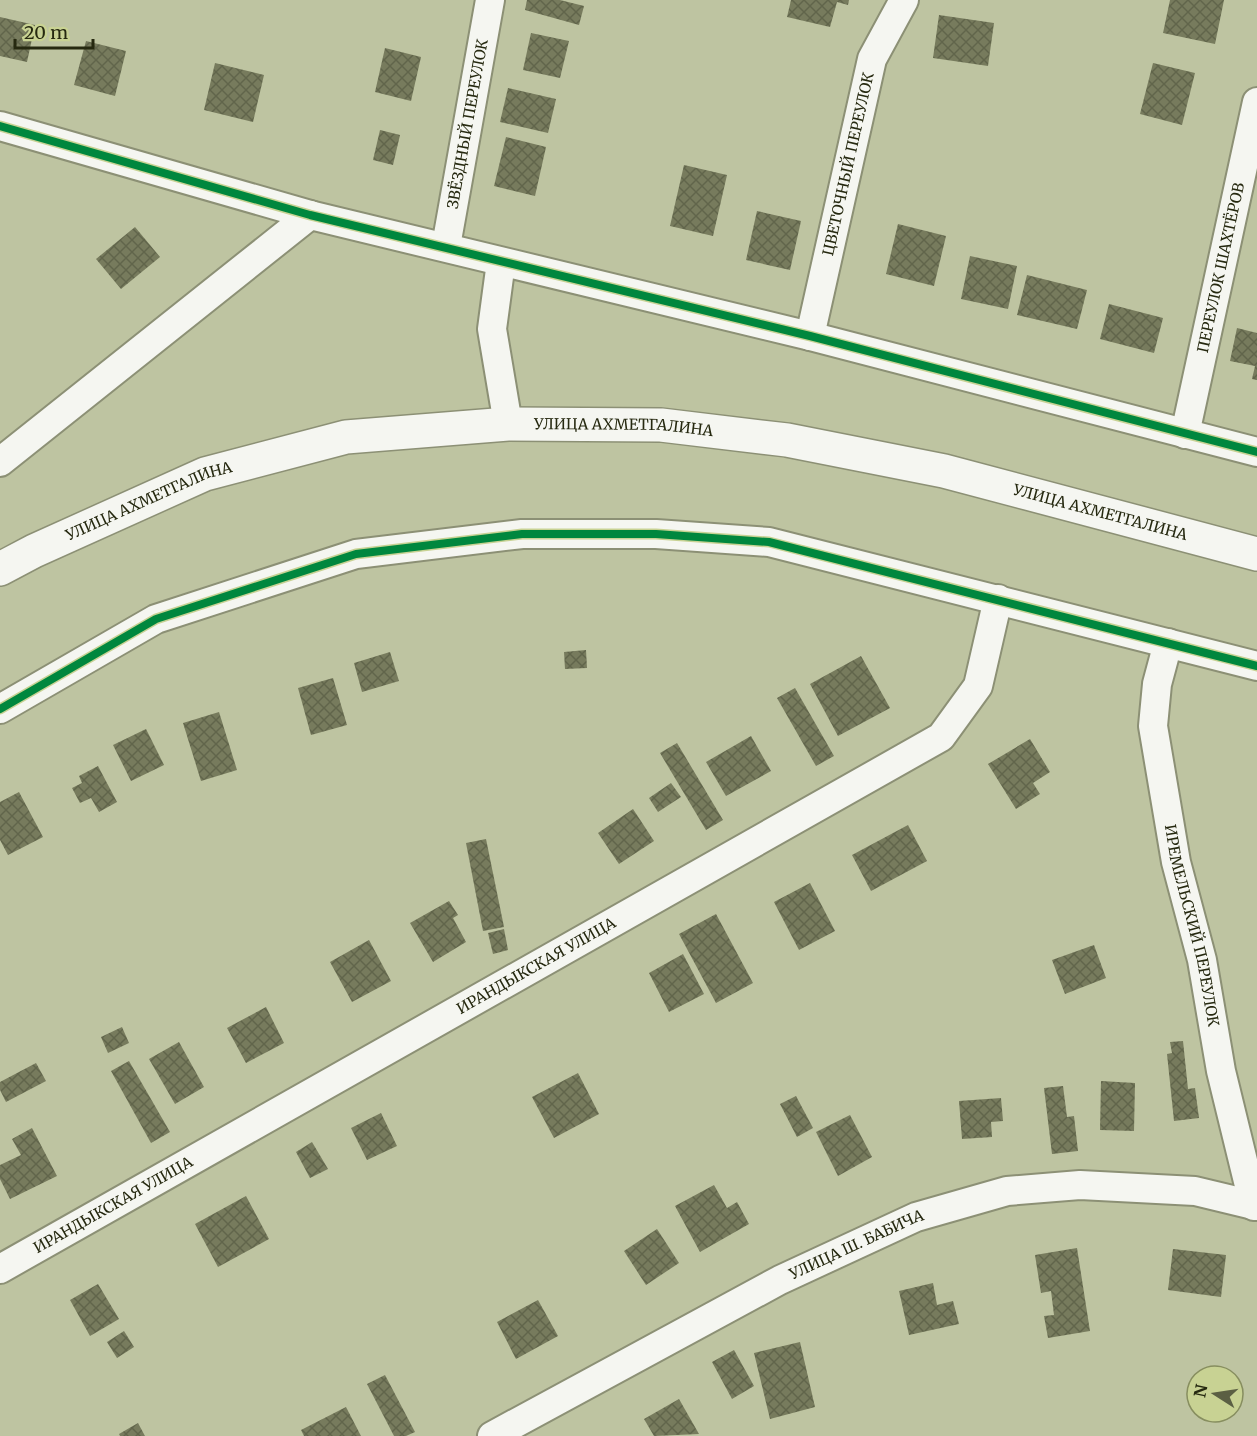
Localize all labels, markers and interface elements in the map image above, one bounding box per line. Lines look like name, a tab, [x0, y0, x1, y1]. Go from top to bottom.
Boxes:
scale bar	[15, 12, 93, 50]
text: 20 m	[24, 21, 68, 44]
street label: ЗВЁЗДНЫЙ ПЕРЕУЛОК	[443, 37, 492, 210]
street label: ЦВЕТОЧНЫЙ ПЕРЕУЛОК	[818, 70, 878, 258]
street label: ПЕРЕУЛОК ШАХТЁРОВ	[1193, 181, 1248, 355]
street label: УЛИЦА АХМЕТГАЛИНА	[533, 414, 715, 440]
street label: УЛИЦА АХМЕТГАЛИНА	[62, 457, 235, 545]
street label: УЛИЦА АХМЕТГАЛИНА	[1010, 480, 1190, 544]
street label: ИРЕМЕЛЬСКИЙ ПЕРЕУЛОК	[1161, 823, 1223, 1028]
street label: ИРАНДЫКСКАЯ УЛИЦА	[453, 913, 619, 1018]
street label: ИРАНДЫКСКАЯ УЛИЦА	[30, 1152, 196, 1257]
street label: УЛИЦА Ш. БАБИЧА	[785, 1205, 926, 1284]
north arrow	[1185, 1364, 1245, 1424]
text: N	[1189, 1382, 1211, 1399]

